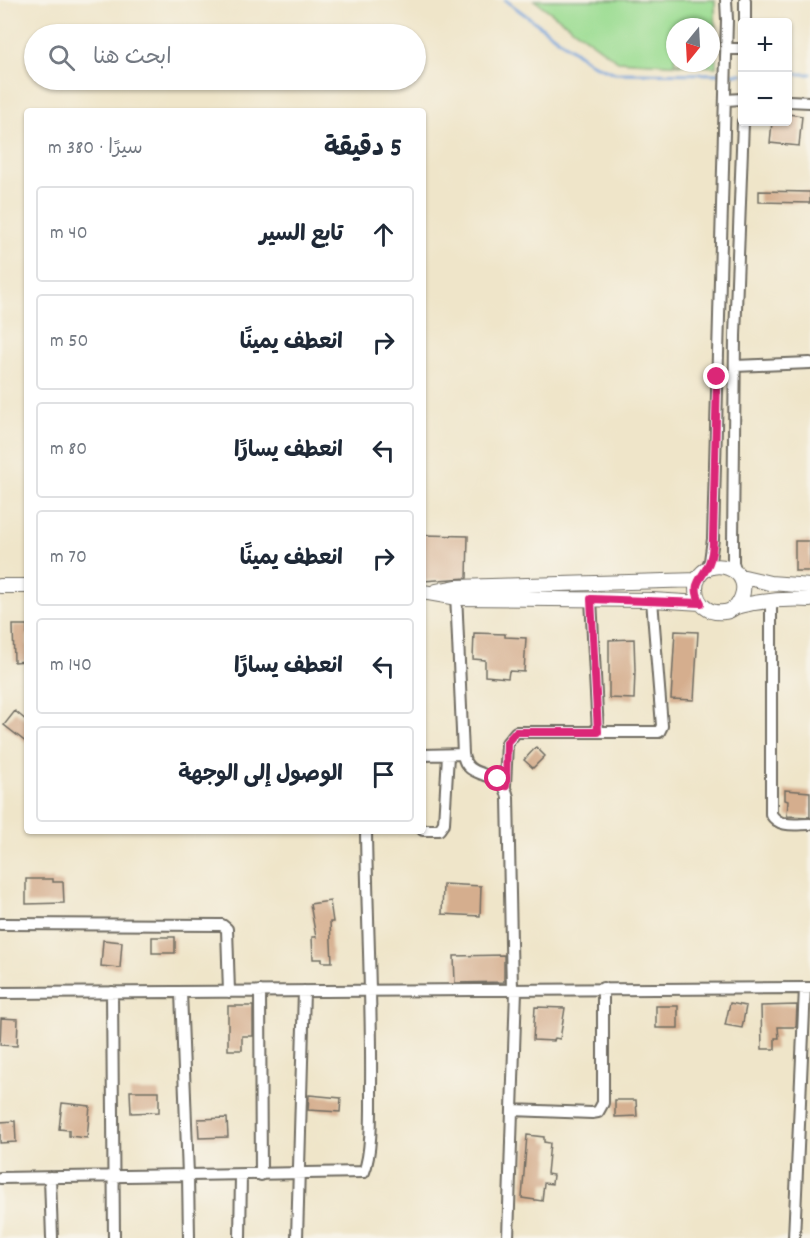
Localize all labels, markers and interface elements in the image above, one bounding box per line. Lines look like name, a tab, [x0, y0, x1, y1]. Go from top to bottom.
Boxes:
north arrow	[666, 18, 720, 72]
map controls	[738, 18, 792, 126]
button: +	[738, 18, 792, 72]
search box	[24, 24, 426, 90]
icon: search	[45, 41, 78, 74]
text: ابحث هنا	[93, 43, 172, 74]
button: −	[738, 72, 792, 126]
text: 5 دقيقة	[324, 131, 402, 168]
text: سيرًا · 380 m	[48, 135, 143, 163]
icon: ahead	[367, 218, 400, 251]
text: 40 m	[50, 220, 88, 248]
text: تابع السير	[260, 220, 343, 251]
icon: right	[367, 326, 400, 359]
text: 50 m	[50, 328, 89, 356]
text: انعطف يمينًا	[240, 328, 343, 359]
route end	[703, 363, 729, 389]
icon: left	[367, 434, 400, 467]
text: 80 m	[50, 436, 87, 464]
text: انعطف يسارًا	[234, 436, 343, 467]
icon: right	[367, 542, 400, 575]
text: 70 m	[50, 544, 87, 572]
text: انعطف يمينًا	[240, 544, 343, 575]
icon: left	[367, 650, 400, 683]
text: 140 m	[50, 652, 92, 680]
text: انعطف يسارًا	[234, 652, 343, 683]
icon: arrive	[367, 758, 400, 791]
text: الوصول إلى الوجهة	[178, 760, 343, 791]
route start	[484, 765, 510, 791]

